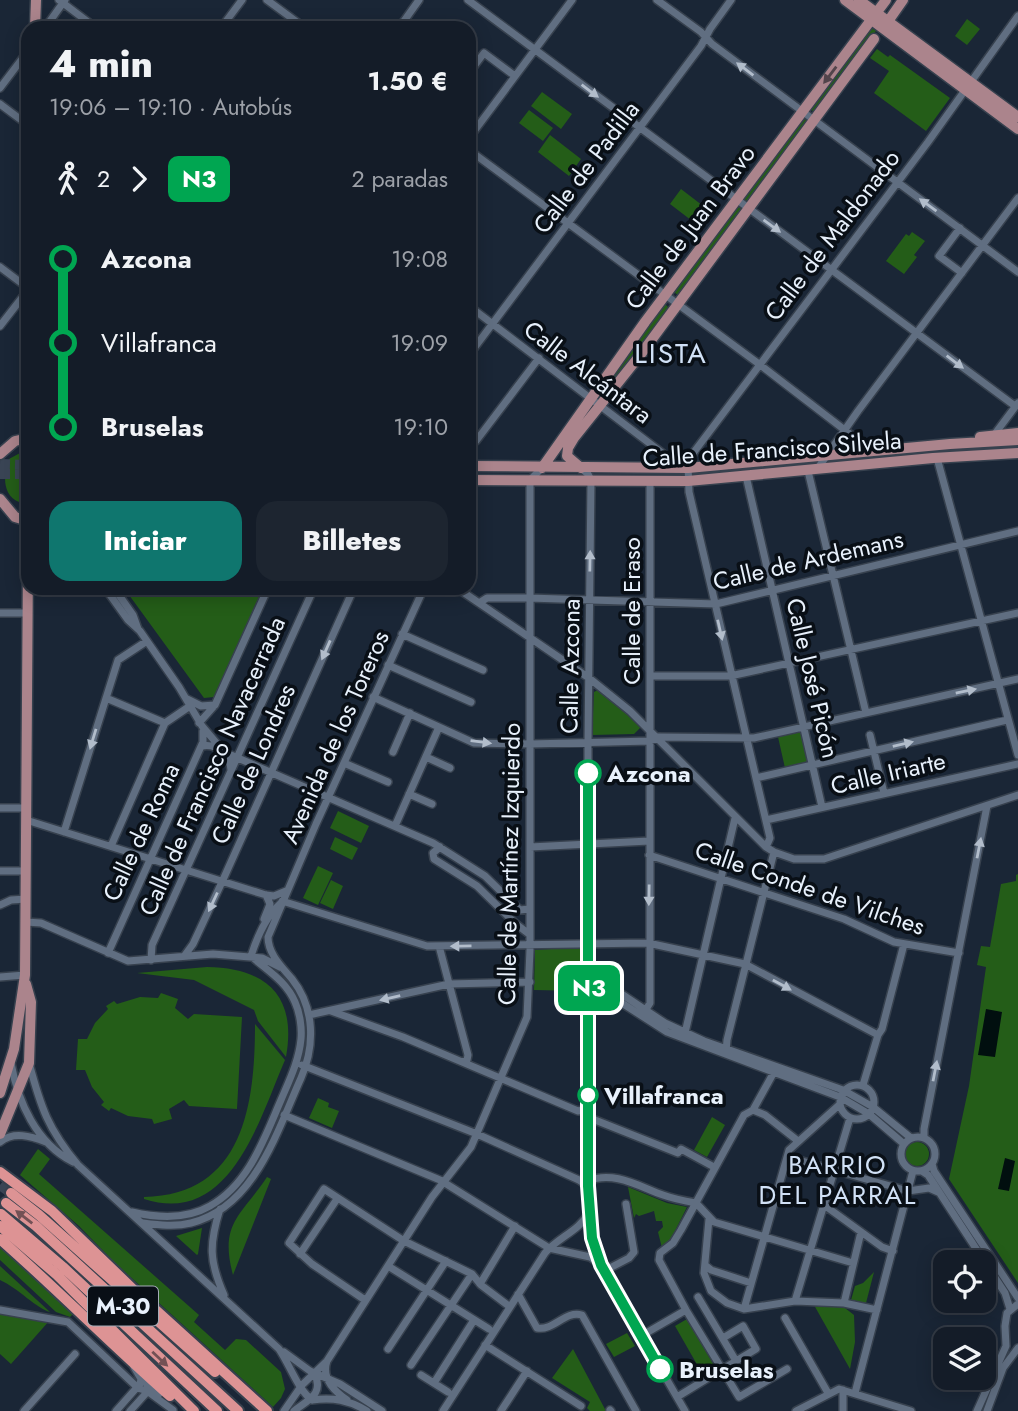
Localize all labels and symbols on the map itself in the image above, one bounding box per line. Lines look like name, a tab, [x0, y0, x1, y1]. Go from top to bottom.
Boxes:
one-way arrow	[736, 63, 754, 77]
one-way arrow	[823, 65, 838, 83]
one-way arrow	[580, 83, 598, 98]
street label: Calle de Padilla	[524, 93, 648, 241]
street label: Calle de Juan Bravo	[616, 137, 764, 317]
street label: Calle de Maldonado	[756, 142, 908, 328]
one-way arrow	[919, 198, 937, 212]
one-way arrow	[763, 219, 781, 233]
street label: Calle Alcántara	[516, 312, 660, 432]
district label: LISTA	[634, 333, 708, 374]
one-way arrow	[946, 355, 964, 369]
street label: Calle de Francisco Silvela	[641, 422, 903, 476]
street label: Calle de Ardemans	[709, 521, 907, 599]
street label: Calle de Eraso	[614, 537, 649, 685]
one-way arrow	[584, 550, 596, 572]
street label: Calle José Picón	[778, 595, 848, 761]
street label: Calle Azcona	[551, 598, 589, 734]
street label: Calle de Francisco Navacerrada	[130, 611, 294, 921]
one-way arrow	[715, 619, 726, 641]
street label: Avenida de los Toreros	[272, 625, 398, 849]
one-way arrow	[320, 640, 332, 660]
street label: Calle de Londres	[202, 678, 304, 850]
one-way arrow	[955, 685, 977, 696]
street label: Calle de Martínez Izquierdo	[489, 723, 529, 1005]
one-way arrow	[87, 729, 98, 750]
one-way arrow	[470, 737, 492, 748]
one-way arrow	[892, 738, 914, 749]
street label: Calle Iriarte	[827, 743, 949, 803]
place label: Azcona	[606, 756, 691, 791]
street label: Calle de Roma	[94, 757, 188, 907]
marker: Azcona	[575, 760, 601, 786]
street label: Calle Conde de Vilches	[690, 832, 930, 944]
one-way arrow	[974, 837, 985, 859]
one-way arrow	[643, 884, 655, 906]
one-way arrow	[207, 892, 218, 912]
one-way arrow	[450, 940, 472, 952]
line badge: N3	[558, 965, 620, 1011]
one-way arrow	[773, 979, 792, 991]
one-way arrow	[378, 993, 400, 1004]
one-way arrow	[930, 1060, 941, 1082]
place label: Villafranca	[603, 1078, 724, 1113]
marker: Villafranca	[578, 1085, 598, 1105]
district label: BARRIO DEL PARRAL	[758, 1146, 918, 1214]
one-way arrow	[16, 1209, 34, 1224]
road number: M-30	[88, 1287, 158, 1326]
one-way arrow	[151, 1351, 169, 1367]
place label: Bruselas	[679, 1352, 774, 1387]
marker: Bruselas	[647, 1356, 673, 1382]

